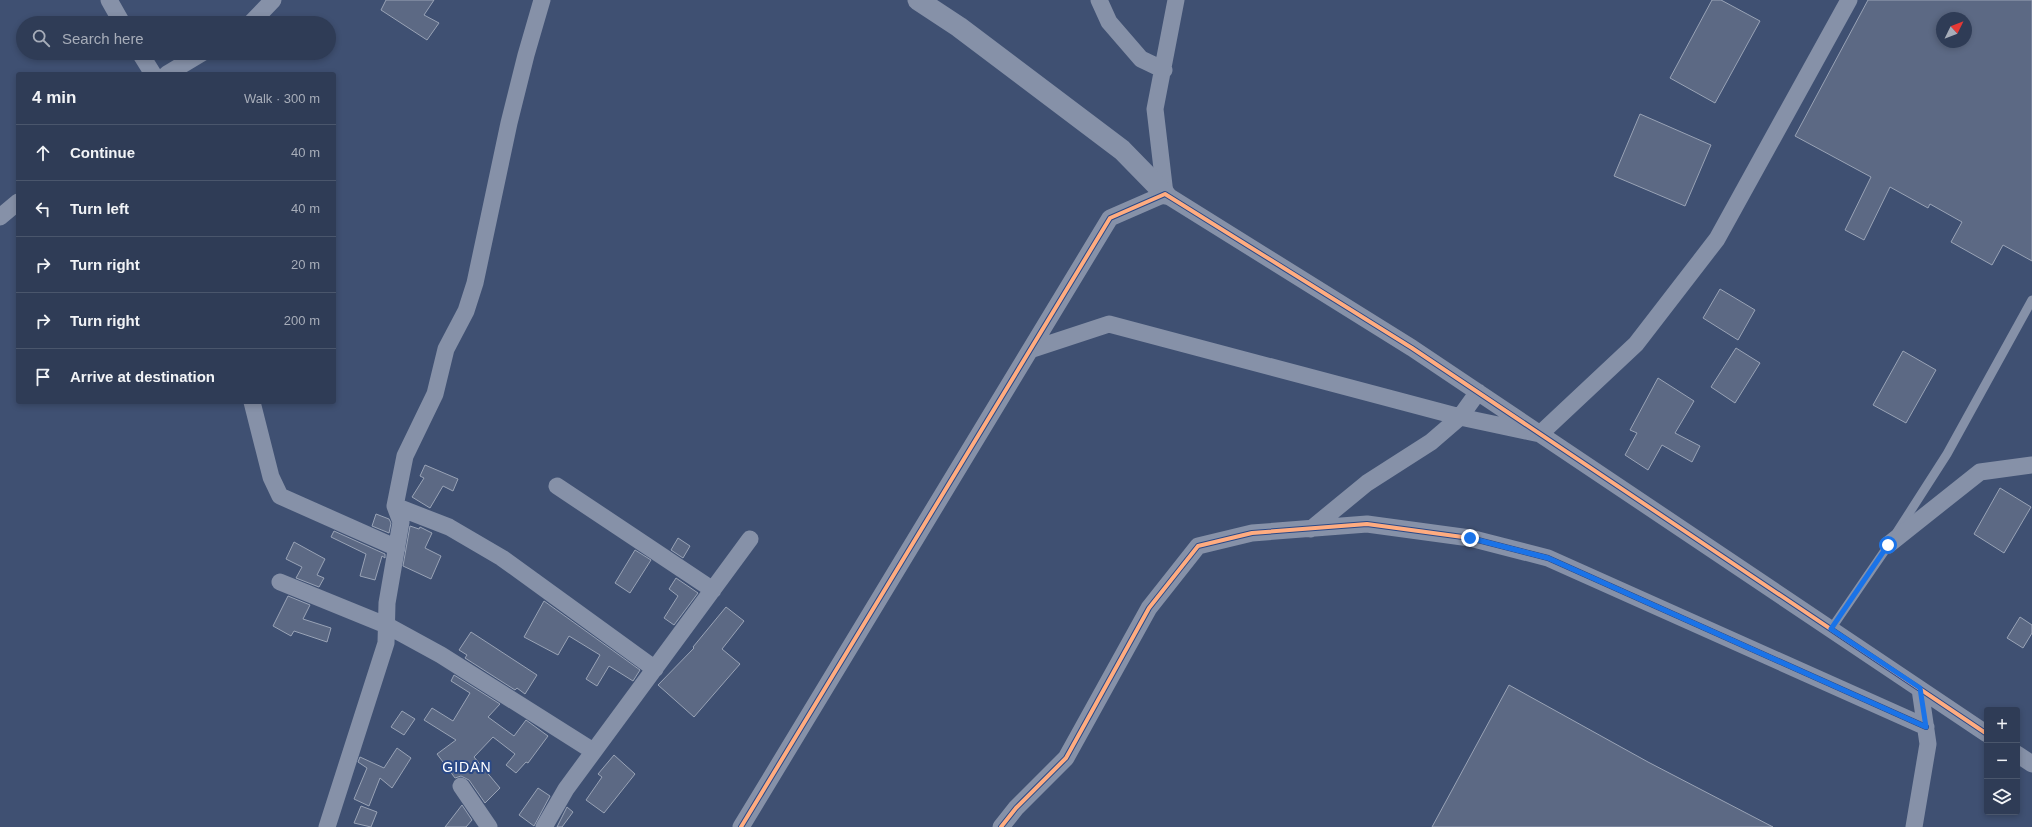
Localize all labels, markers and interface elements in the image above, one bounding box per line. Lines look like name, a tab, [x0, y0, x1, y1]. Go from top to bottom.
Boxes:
north arrow	[1936, 12, 1972, 48]
search box	[16, 16, 336, 60]
icon: search	[30, 27, 52, 49]
text: Search here	[62, 30, 144, 47]
text: 4 min	[32, 88, 76, 107]
text: Walk · 300 m	[244, 91, 320, 106]
icon: ahead	[32, 142, 54, 164]
text: Continue	[70, 144, 135, 161]
text: 40 m	[291, 145, 320, 160]
icon: left	[32, 198, 54, 220]
text: Turn left	[70, 200, 129, 217]
text: 40 m	[291, 201, 320, 216]
icon: right	[32, 254, 54, 276]
text: Turn right	[70, 256, 140, 273]
text: 20 m	[291, 257, 320, 272]
icon: right	[32, 310, 54, 332]
text: Turn right	[70, 312, 140, 329]
text: 200 m	[284, 313, 320, 328]
icon: arrive	[32, 366, 54, 388]
text: Arrive at destination	[70, 368, 215, 385]
route end	[1461, 529, 1479, 547]
route start	[1879, 536, 1897, 554]
map controls	[1984, 707, 2020, 815]
button: +	[1984, 707, 2020, 743]
button: −	[1984, 743, 2020, 779]
district label: GIDAN	[442, 759, 492, 775]
button: layers	[1984, 779, 2020, 815]

